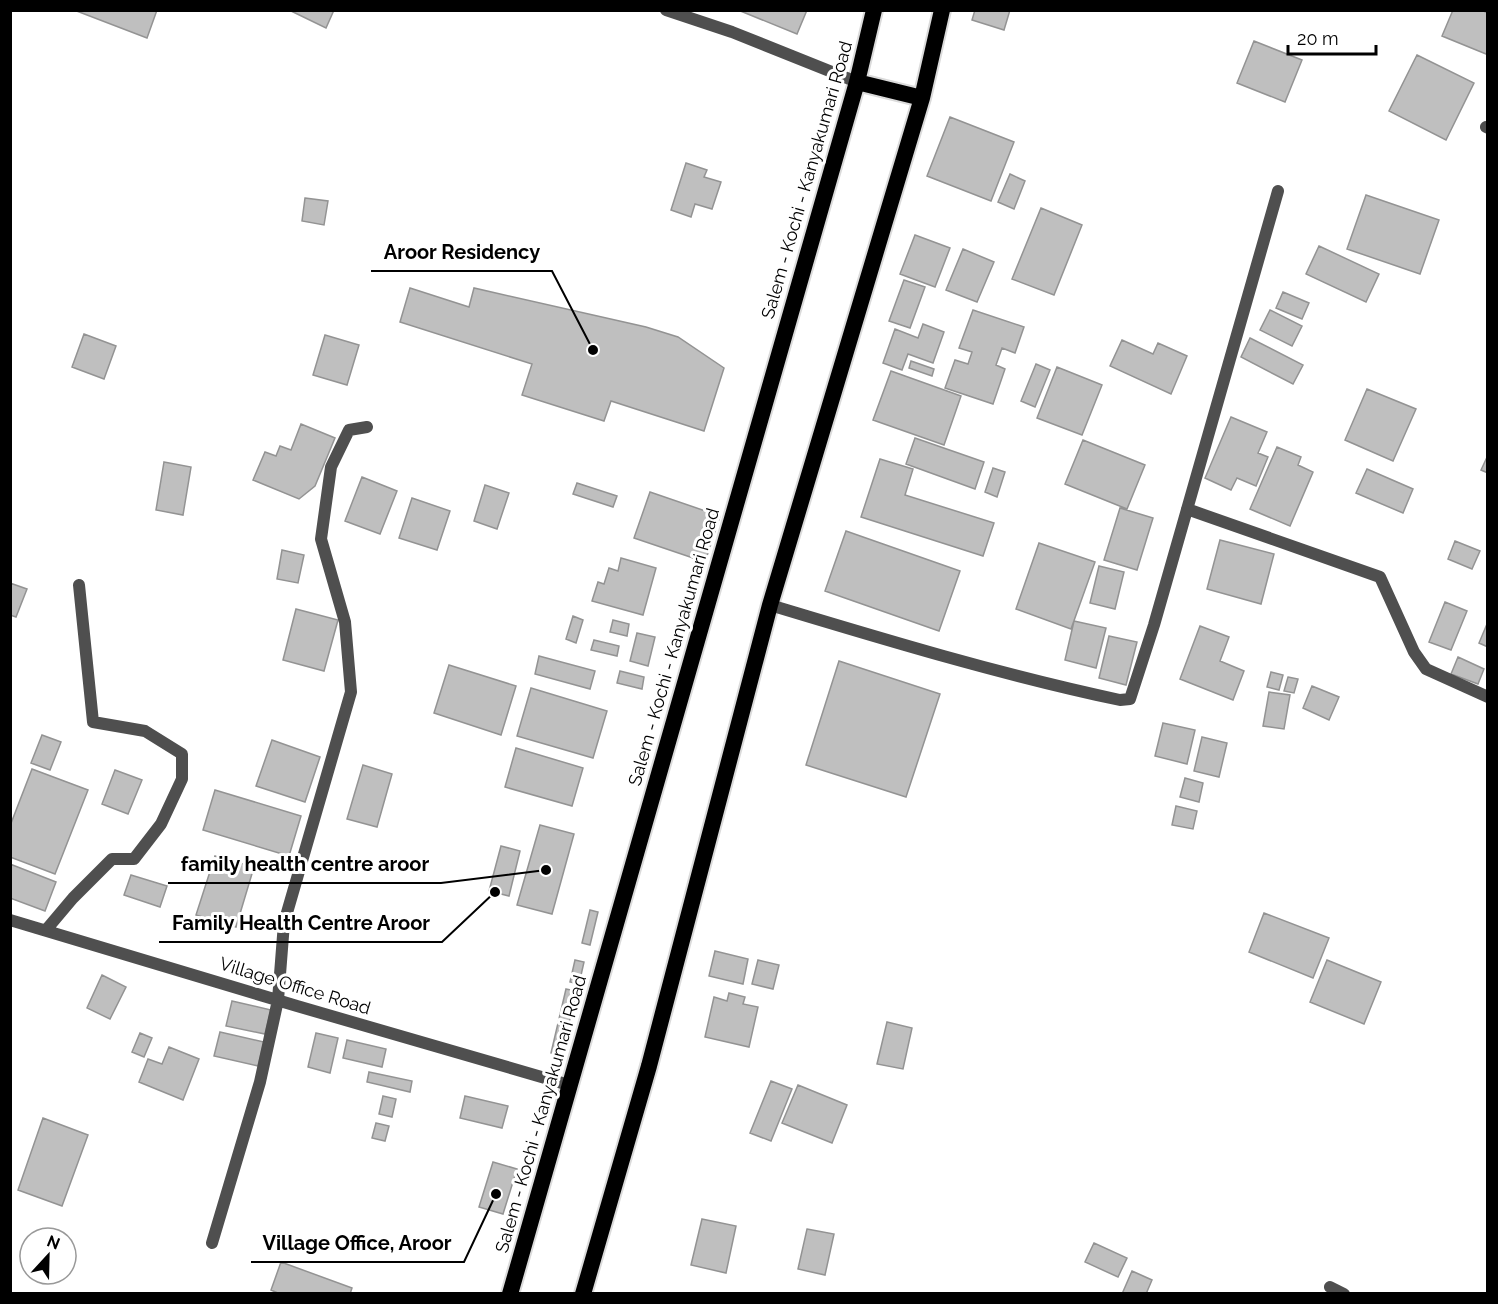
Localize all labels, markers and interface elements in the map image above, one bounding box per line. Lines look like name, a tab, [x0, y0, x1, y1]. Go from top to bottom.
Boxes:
scale bar	[1288, 18, 1376, 56]
text: 20 m	[1297, 28, 1339, 49]
street label: Salem - Kochi - Kanyakumari Road	[757, 39, 856, 321]
callout: Aroor Residency	[371, 233, 552, 271]
text: Aroor Residency	[384, 240, 540, 264]
street label: Salem - Kochi - Kanyakumari Road	[624, 506, 723, 788]
callout: family health centre aroor	[168, 845, 441, 883]
text: family health centre aroor	[181, 852, 429, 876]
callout: Family Health Centre Aroor	[159, 904, 442, 942]
text: Family Health Centre Aroor	[172, 911, 430, 935]
street label: Village Office Road	[217, 953, 373, 1018]
street label: Salem - Kochi - Kanyakumari Road	[491, 973, 590, 1255]
callout: Village Office, Aroor	[251, 1224, 464, 1262]
north arrow	[18, 1226, 78, 1286]
text: N	[44, 1231, 63, 1254]
text: Village Office, Aroor	[263, 1231, 452, 1255]

